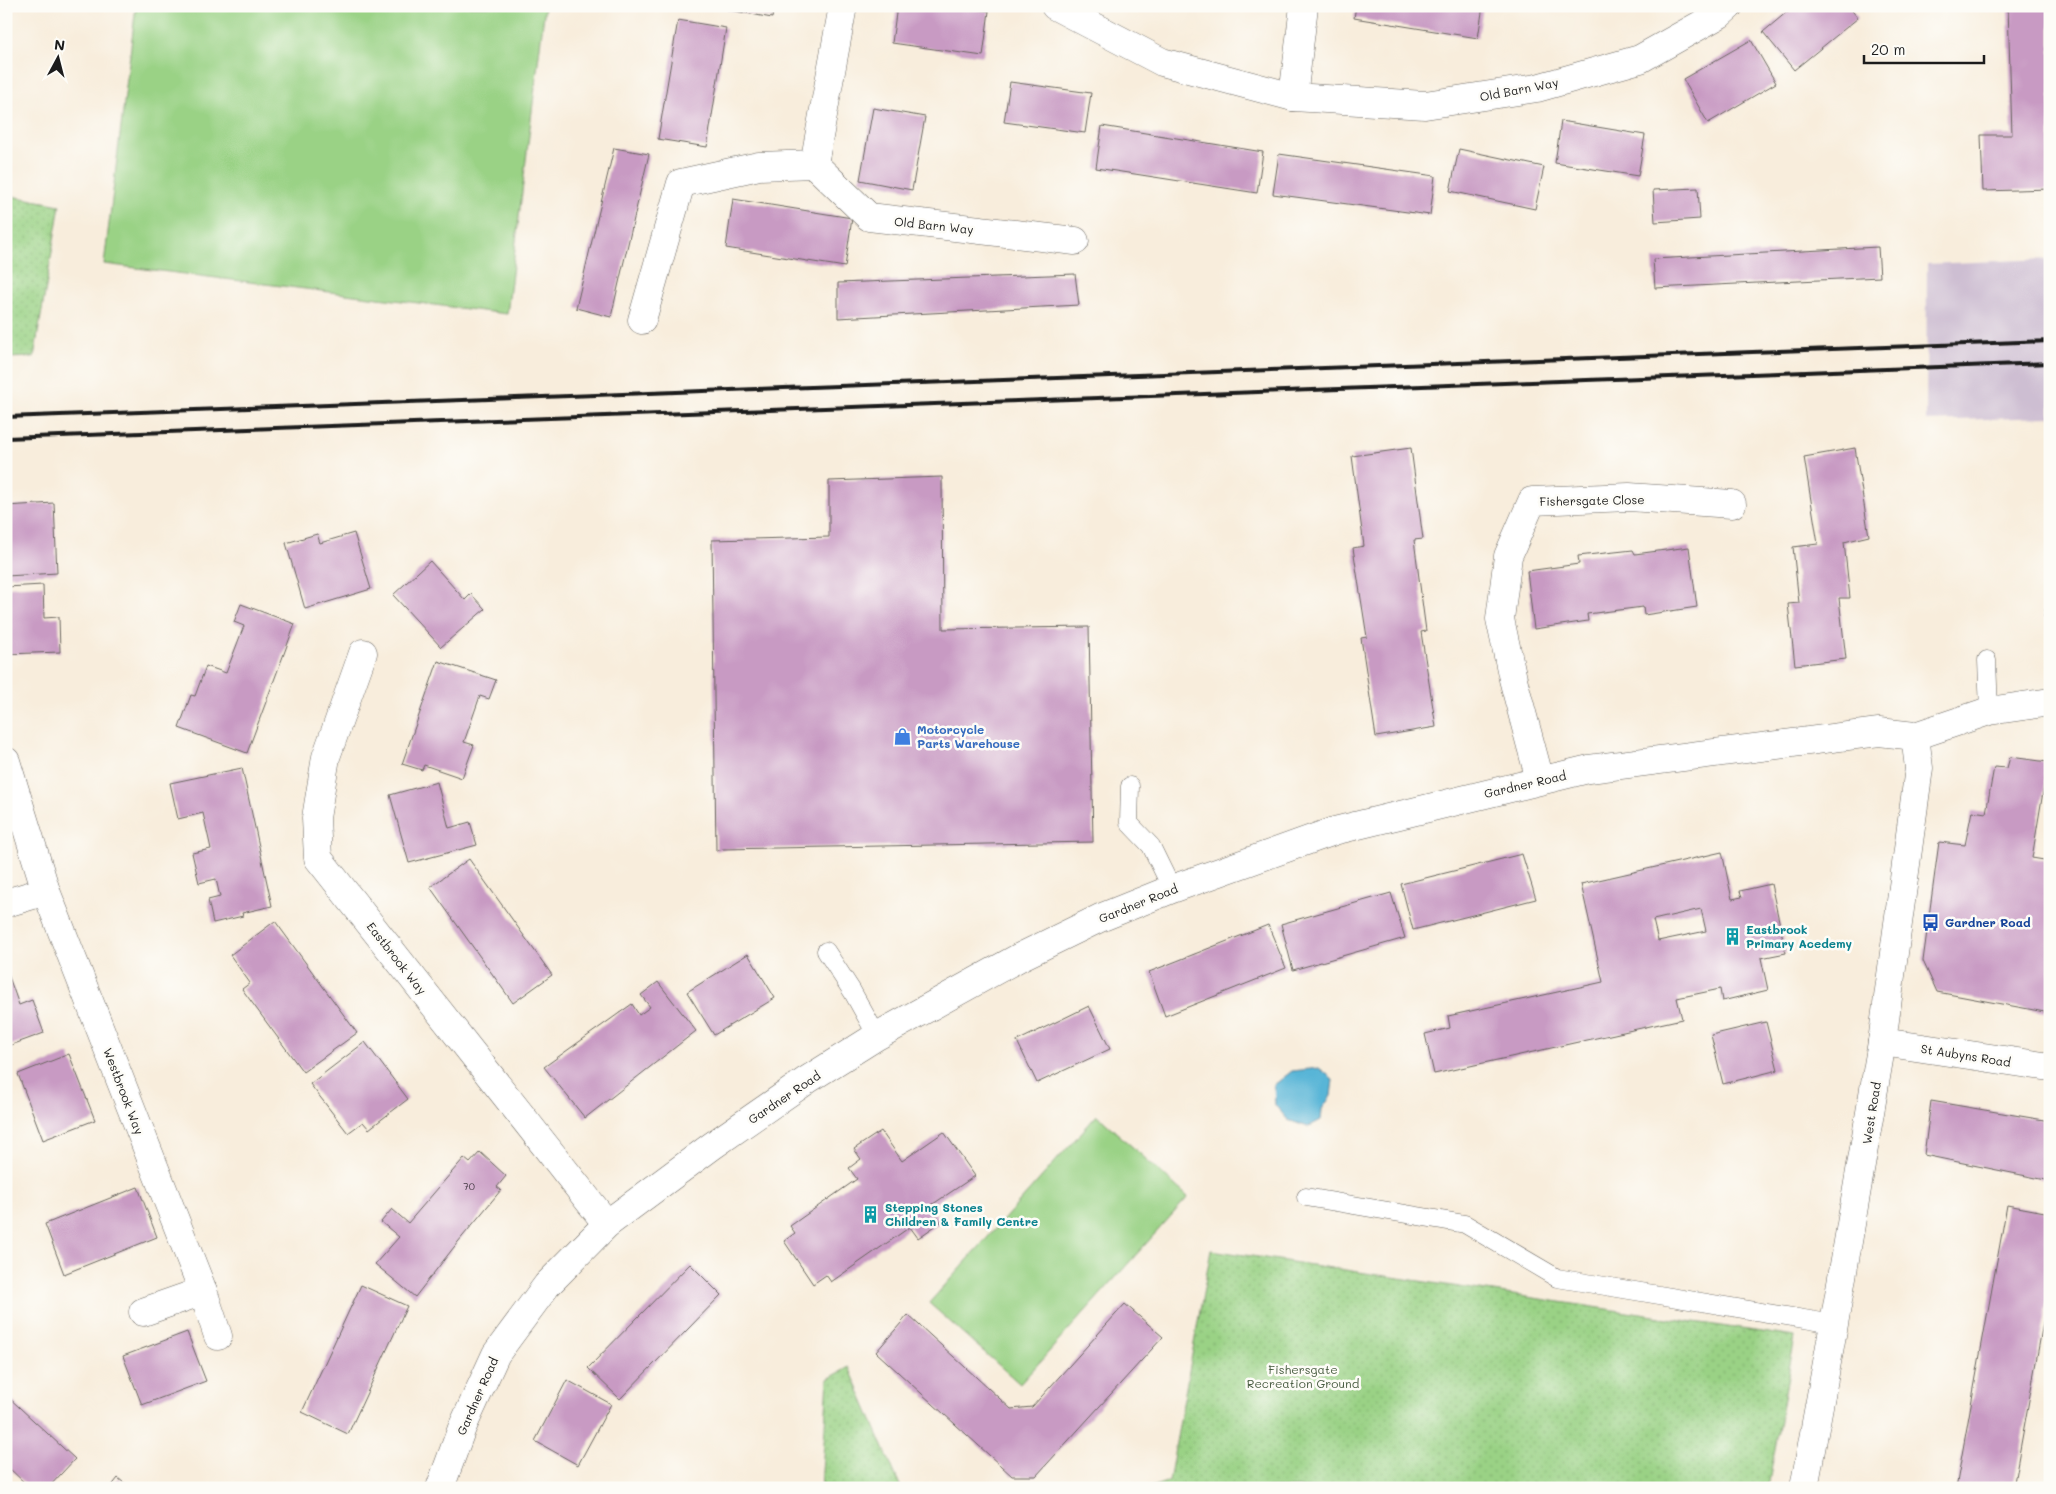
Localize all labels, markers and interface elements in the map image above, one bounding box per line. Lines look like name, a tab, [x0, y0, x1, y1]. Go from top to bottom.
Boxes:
north arrow	[32, 32, 82, 82]
scale bar	[1864, 32, 1984, 64]
text: N	[53, 35, 66, 55]
text: 20 m	[1871, 39, 1905, 59]
street label: Old Barn Way	[1478, 74, 1560, 104]
street label: Old Barn Way	[894, 213, 974, 237]
street label: Fishersgate Close	[1539, 491, 1645, 509]
place label: Motorcycle Parts Warehouse	[917, 721, 1020, 751]
shop icon: Motorcycle Parts Warehouse	[893, 726, 913, 746]
street label: Gardner Road	[1482, 767, 1568, 801]
street label: Gardner Road	[1096, 880, 1180, 926]
bus stop icon: Gardner Road	[1921, 912, 1941, 932]
place label: Gardner Road	[1945, 914, 2031, 930]
street label: Eastbrook Way	[364, 918, 430, 998]
place label: Eastbrook Primary Acedemy	[1746, 921, 1852, 951]
building icon: Eastbrook Primary Acedemy	[1722, 926, 1742, 946]
street label: St Aubyns Road	[1920, 1040, 2013, 1070]
street label: Westbrook Way	[100, 1045, 148, 1137]
street label: Gardner Road	[745, 1067, 824, 1127]
street label: West Road	[1858, 1080, 1884, 1145]
house number: 70	[463, 1179, 475, 1193]
place label: Stepping Stones Children & Family Centre	[885, 1199, 1038, 1229]
building icon: Stepping Stones Children & Family Centre	[861, 1204, 881, 1224]
street label: Gardner Road	[453, 1354, 502, 1438]
park label: Fishersgate Recreation Ground	[1247, 1361, 1360, 1391]

